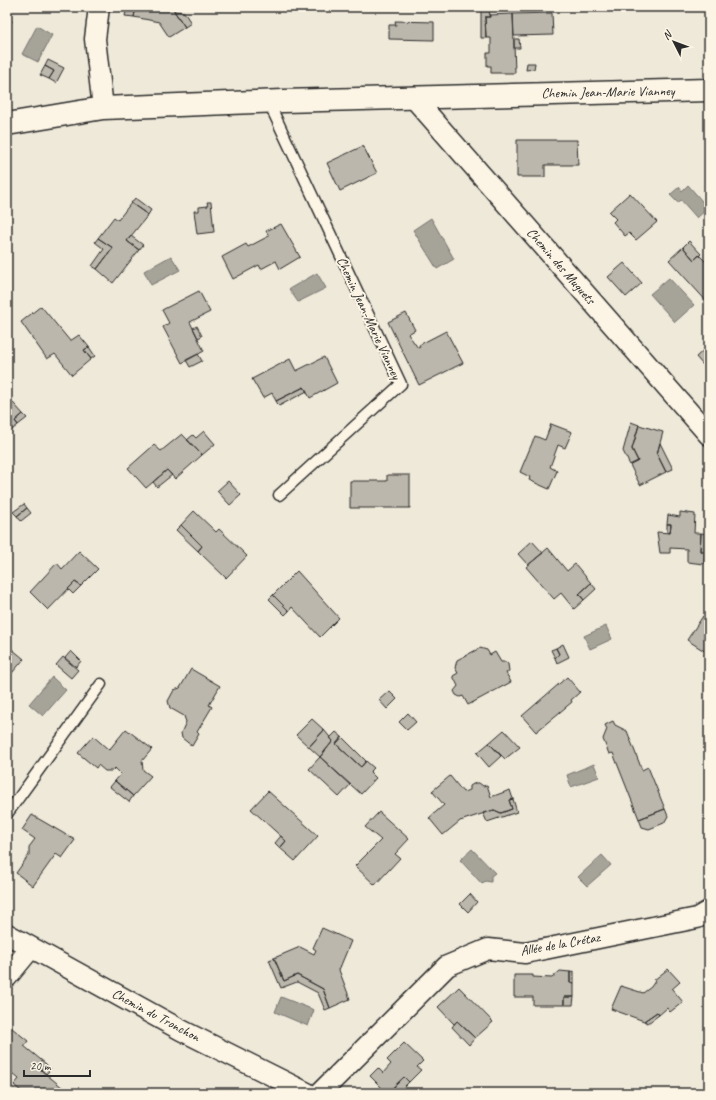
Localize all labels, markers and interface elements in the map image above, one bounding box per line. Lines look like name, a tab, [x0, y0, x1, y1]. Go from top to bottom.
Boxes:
north arrow	[654, 22, 694, 62]
text: N	[659, 26, 676, 43]
street label: Chemin Jean-Marie Vianney	[541, 82, 676, 102]
street label: Chemin des Muguets	[523, 224, 600, 309]
street label: Chemin Jean-Marie Vianney	[333, 254, 405, 383]
street label: Allée de la Crétaz	[519, 928, 603, 959]
street label: Chemin du Tronchon	[109, 985, 203, 1046]
scale bar	[24, 1052, 90, 1078]
text: 20 m	[30, 1058, 52, 1074]

